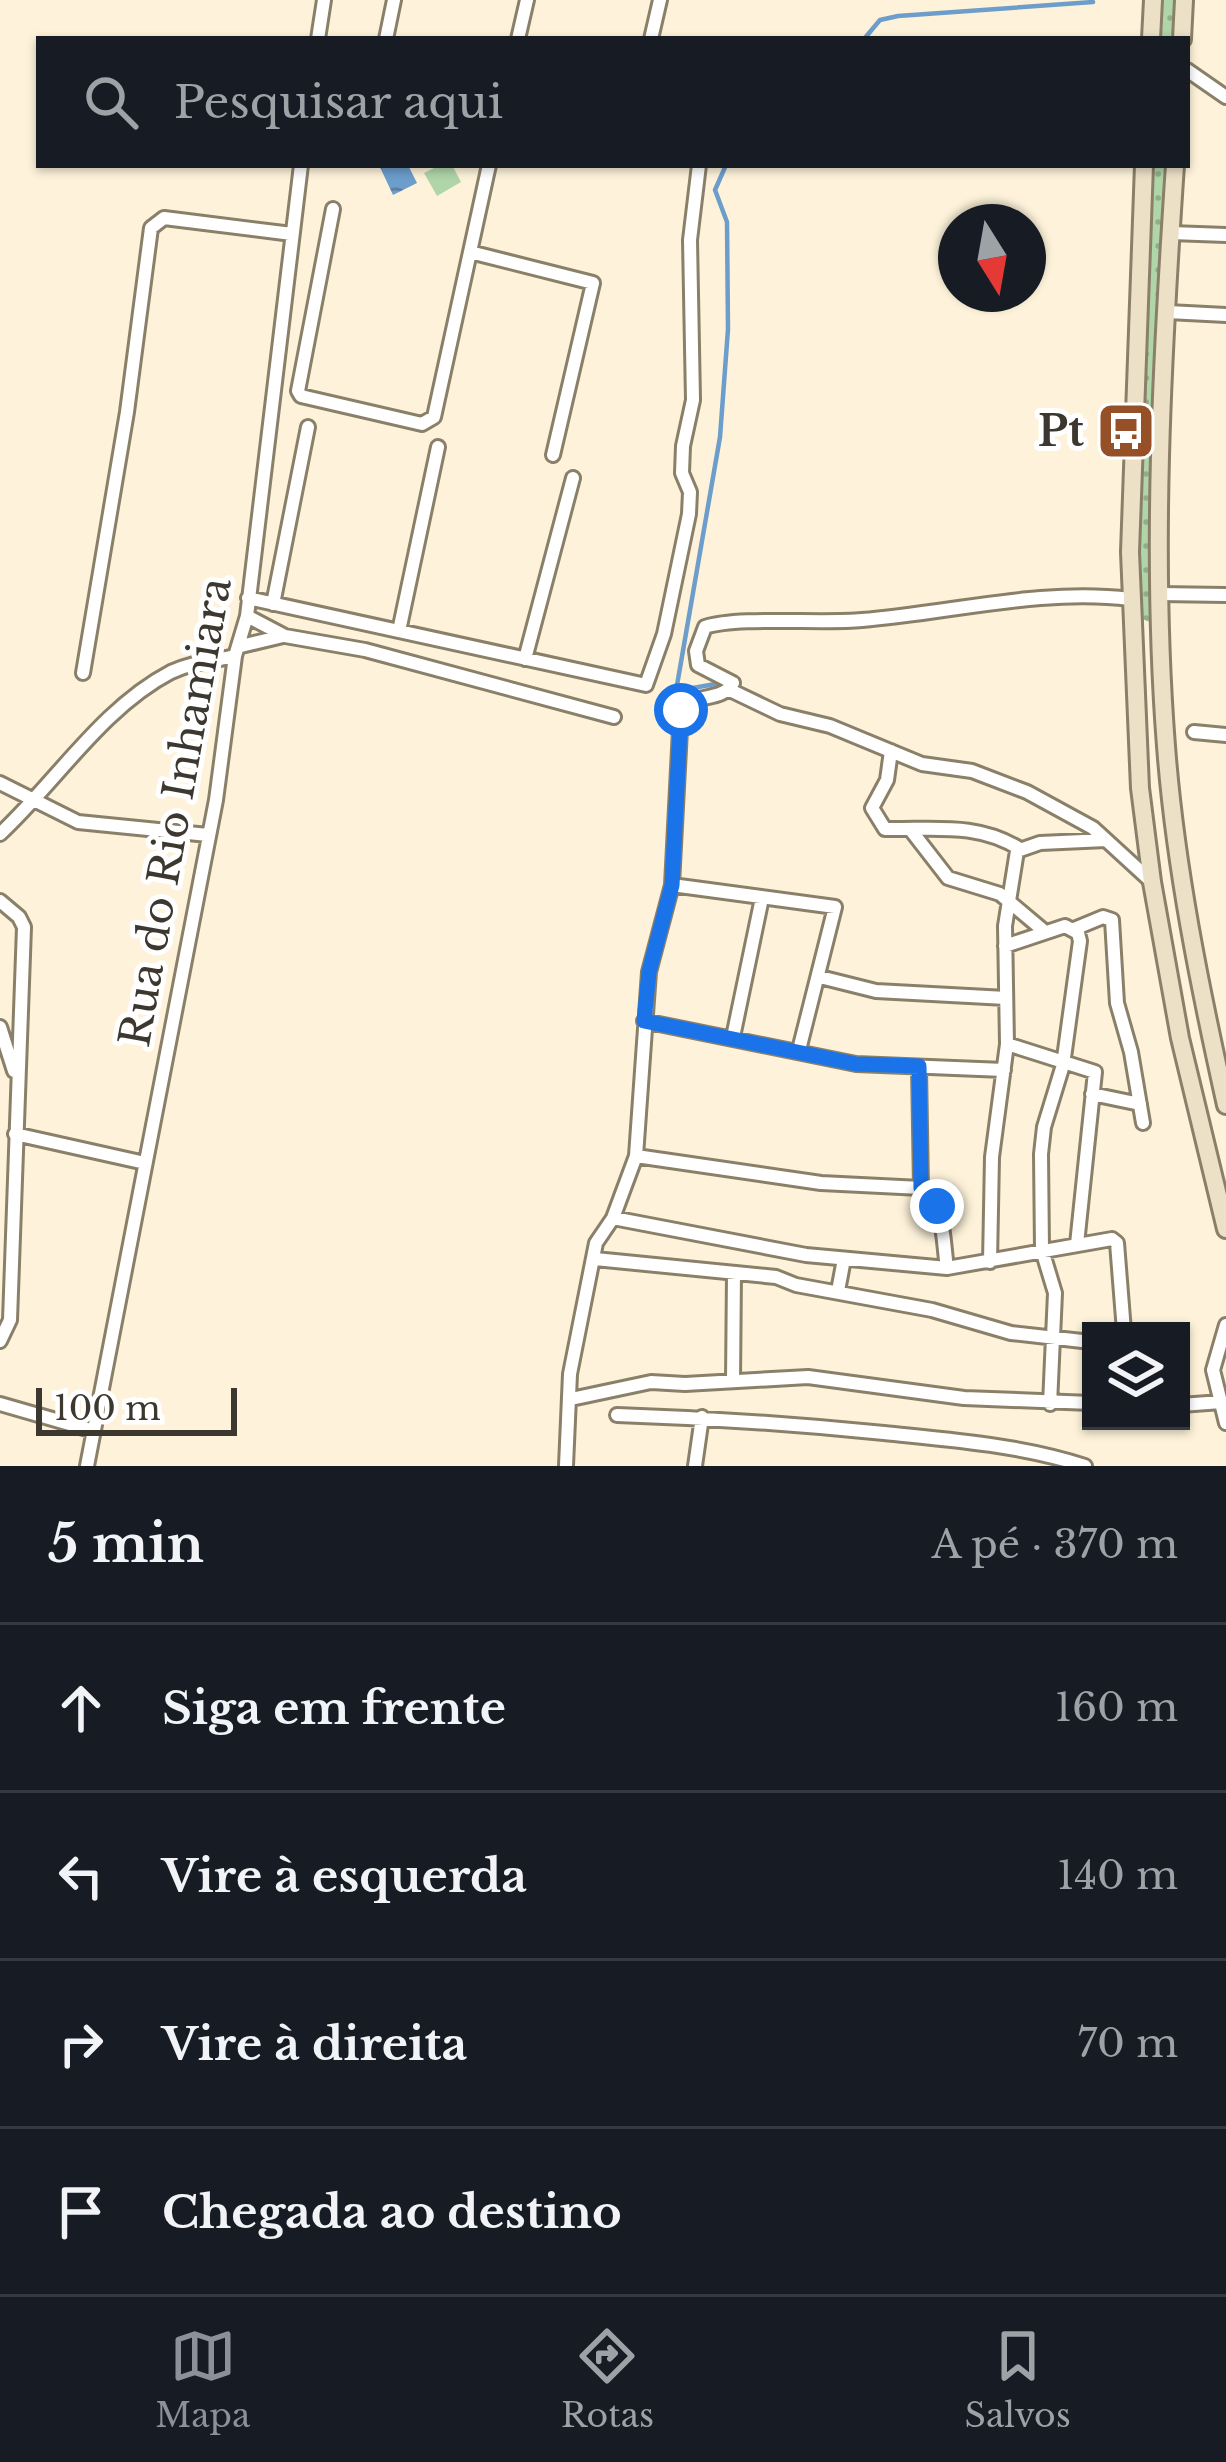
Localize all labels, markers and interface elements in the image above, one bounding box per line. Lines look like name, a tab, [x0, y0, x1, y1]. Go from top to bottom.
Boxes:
search box	[36, 36, 1190, 168]
icon: search	[78, 69, 144, 135]
text: Pesquisar aqui	[174, 74, 503, 130]
north arrow	[938, 204, 1046, 312]
bus stop icon: Pt	[1095, 400, 1157, 462]
place label: Pt	[1038, 405, 1084, 457]
street label: Rua do Rio Inhamiara	[108, 573, 242, 1051]
route start	[654, 683, 708, 737]
route end	[910, 1179, 964, 1233]
map controls	[1082, 1322, 1190, 1430]
button: layers	[1082, 1322, 1190, 1430]
scale bar	[36, 1382, 237, 1435]
text: 100 m	[54, 1388, 161, 1429]
text: 5 min	[48, 1513, 204, 1576]
text: A pé · 370 m	[931, 1520, 1178, 1569]
icon: ahead	[48, 1675, 114, 1741]
text: Siga em frente	[162, 1680, 506, 1736]
text: 160 m	[1055, 1683, 1178, 1732]
icon: left	[48, 1843, 114, 1909]
text: Vire à esquerda	[162, 1848, 527, 1904]
text: 140 m	[1057, 1851, 1178, 1900]
icon: right	[48, 2011, 114, 2077]
text: Vire à direita	[162, 2016, 467, 2072]
text: 70 m	[1078, 2019, 1178, 2068]
icon: arrive	[48, 2179, 114, 2245]
text: Chegada ao destino	[162, 2184, 622, 2240]
tab: Mapa	[155, 2323, 250, 2436]
tab: Rotas	[561, 2323, 654, 2436]
tab: Salvos	[965, 2323, 1071, 2436]

